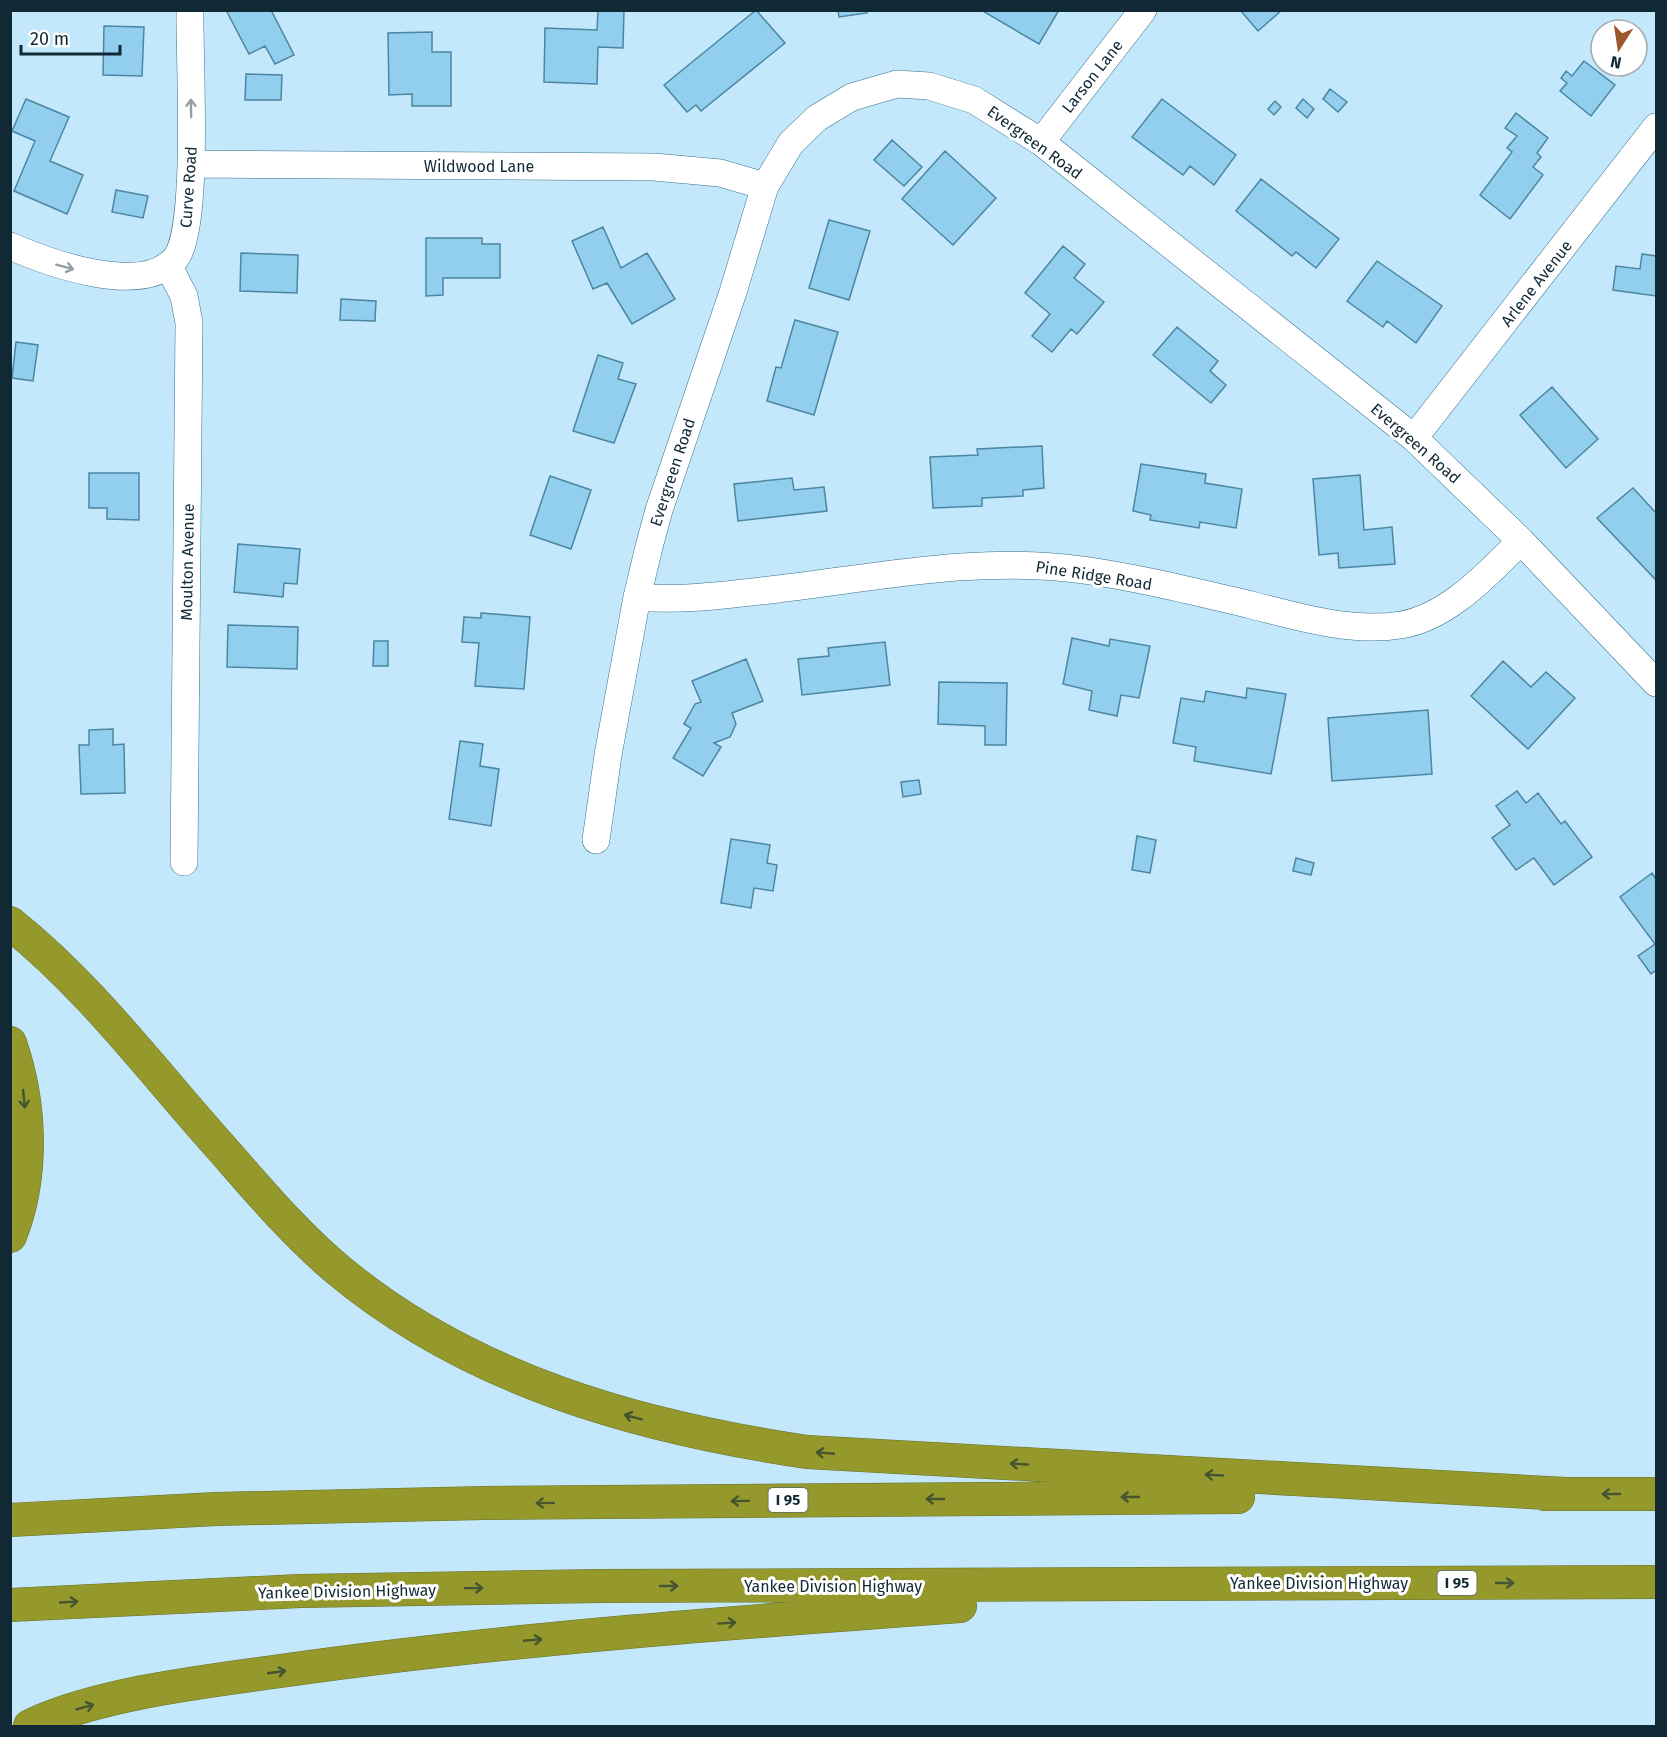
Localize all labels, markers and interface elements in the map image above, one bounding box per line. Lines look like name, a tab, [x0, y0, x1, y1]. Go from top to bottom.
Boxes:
scale bar	[21, 18, 120, 56]
north arrow	[1589, 18, 1649, 78]
text: 20 m	[30, 28, 69, 50]
street label: Larson Lane	[1058, 36, 1127, 117]
text: N	[1609, 52, 1623, 73]
one-way arrow	[185, 98, 196, 118]
street label: Evergreen Road	[984, 102, 1086, 183]
street label: Curve Road	[176, 146, 201, 229]
street label: Wildwood Lane	[424, 157, 534, 176]
street label: Arlene Avenue	[1497, 236, 1576, 330]
one-way arrow	[55, 262, 74, 273]
street label: Evergreen Road	[1367, 399, 1464, 488]
street label: Evergreen Road	[646, 416, 699, 529]
street label: Moulton Avenue	[177, 503, 198, 621]
street label: Pine Ridge Road	[1034, 557, 1154, 594]
one-way arrow	[19, 1089, 30, 1109]
one-way arrow	[624, 1411, 643, 1423]
one-way arrow	[815, 1447, 835, 1458]
one-way arrow	[1010, 1459, 1030, 1470]
one-way arrow	[1205, 1469, 1225, 1480]
road number: I 95	[768, 1488, 808, 1512]
one-way arrow	[1602, 1488, 1622, 1500]
one-way arrow	[1120, 1492, 1140, 1503]
one-way arrow	[925, 1493, 945, 1505]
one-way arrow	[730, 1495, 750, 1507]
one-way arrow	[535, 1497, 555, 1508]
road number: I 95	[1438, 1571, 1476, 1595]
street label: Yankee Division Highway	[1230, 1574, 1408, 1593]
street label: Yankee Division Highway	[744, 1577, 922, 1596]
one-way arrow	[1495, 1577, 1515, 1589]
street label: Yankee Division Highway	[258, 1580, 436, 1603]
one-way arrow	[658, 1580, 678, 1592]
one-way arrow	[463, 1582, 483, 1594]
one-way arrow	[58, 1596, 78, 1607]
one-way arrow	[716, 1618, 736, 1629]
one-way arrow	[522, 1634, 542, 1645]
one-way arrow	[266, 1666, 286, 1677]
one-way arrow	[75, 1701, 94, 1712]

